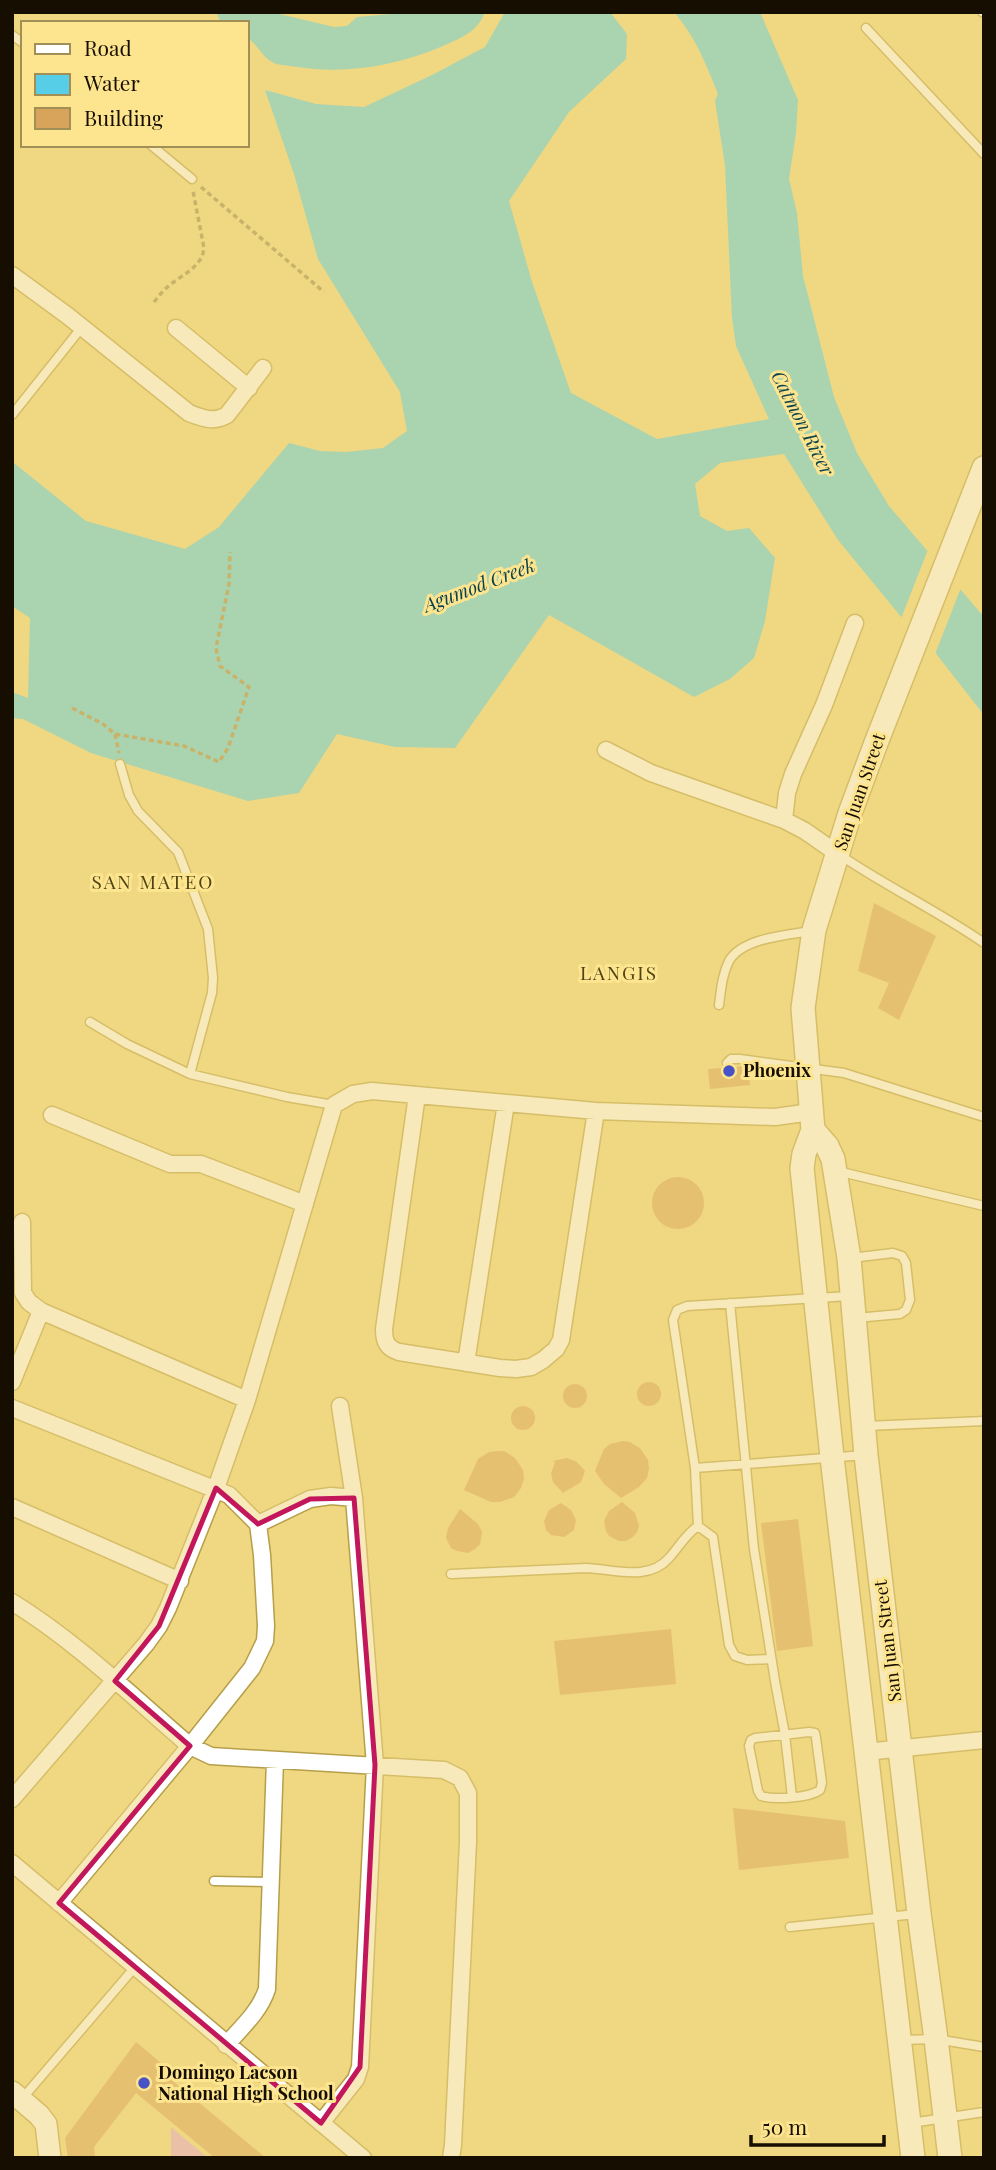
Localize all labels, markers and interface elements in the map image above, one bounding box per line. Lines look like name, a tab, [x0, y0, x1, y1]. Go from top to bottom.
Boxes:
legend	[21, 21, 248, 147]
text: Road	[84, 33, 132, 61]
text: Water	[83, 68, 140, 96]
text: Building	[84, 103, 163, 131]
water label: Catmon River	[766, 366, 842, 480]
water label: Agumod Creek	[417, 551, 538, 618]
street label: San Juan Street	[828, 729, 891, 854]
district label: SAN MATEO	[92, 868, 214, 894]
district label: LANGIS	[580, 959, 658, 985]
place label: Phoenix	[743, 1058, 811, 1082]
marker: Phoenix	[721, 1063, 737, 1079]
street label: San Juan Street	[868, 1578, 906, 1703]
place label: Domingo Lacson National High School	[158, 2060, 334, 2105]
marker: Domingo Lacson National High School	[136, 2075, 152, 2091]
scale bar	[751, 2104, 884, 2148]
text: 50 m	[762, 2112, 808, 2140]

